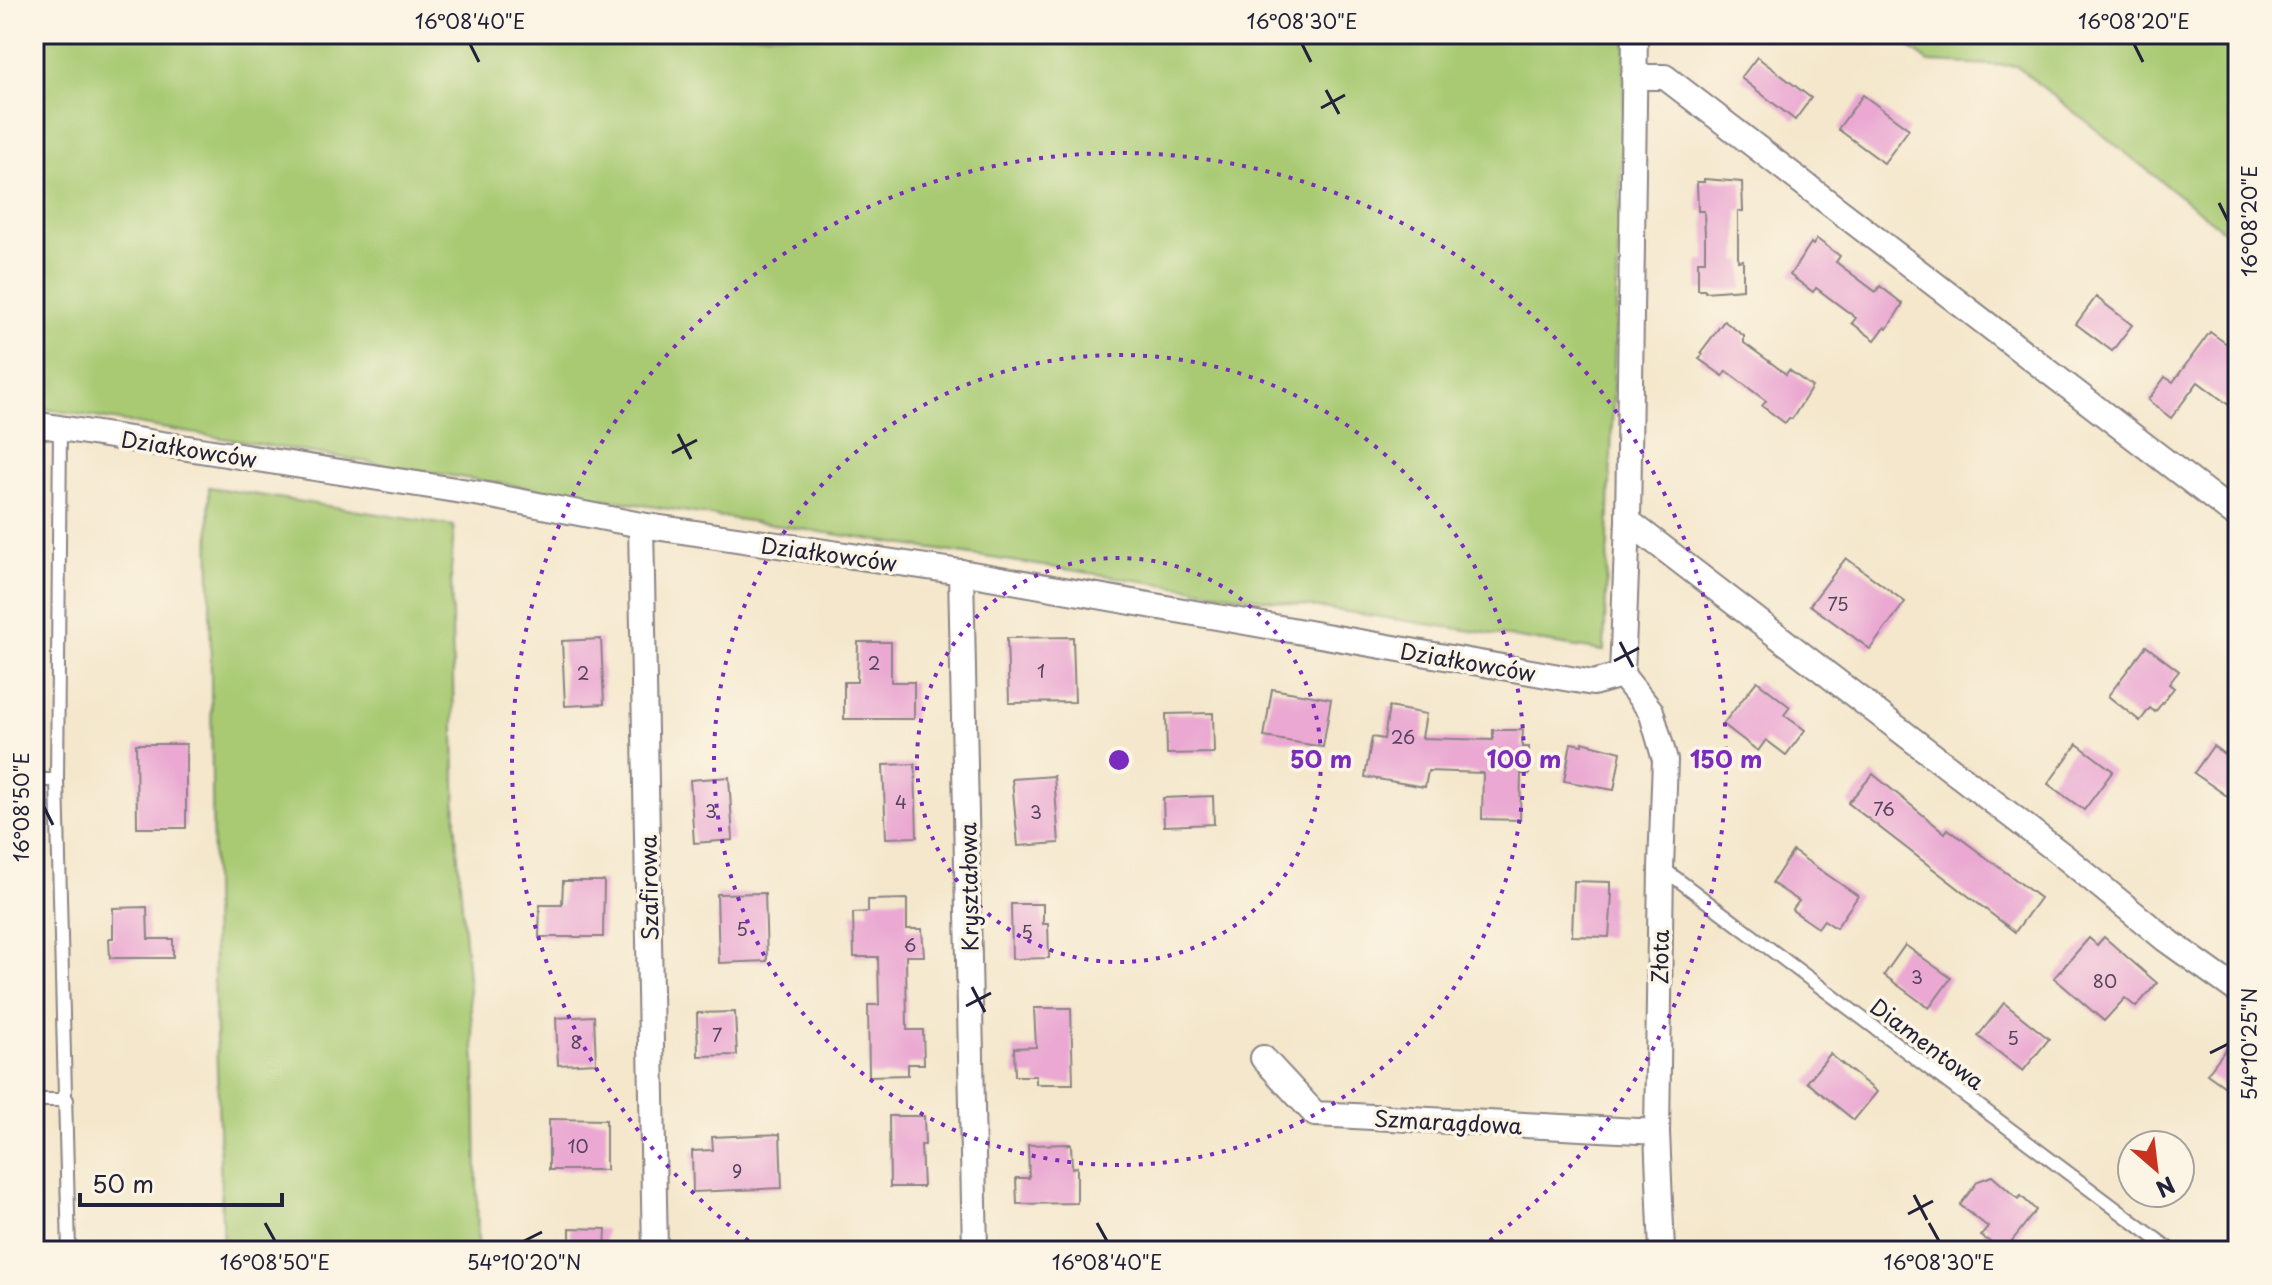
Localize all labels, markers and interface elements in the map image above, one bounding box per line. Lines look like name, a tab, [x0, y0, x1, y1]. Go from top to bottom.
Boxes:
text: 16°08'40"E	[415, 6, 525, 36]
text: 16°08'30"E	[1246, 6, 1358, 36]
text: 16°08'20"E	[2078, 6, 2190, 36]
text: 16°08'20"E	[2234, 165, 2264, 277]
street label: Działkowców	[119, 421, 259, 475]
street label: Działkowców	[759, 527, 899, 579]
house number: 75	[1828, 590, 1849, 617]
street label: Działkowców	[1398, 633, 1538, 689]
house number: 2	[868, 649, 880, 676]
house number: 1	[1037, 657, 1045, 684]
house number: 2	[577, 659, 589, 686]
house number: 26	[1391, 723, 1415, 750]
text: 50 m	[1290, 740, 1352, 776]
text: 100 m	[1487, 740, 1561, 776]
text: 150 m	[1690, 740, 1762, 776]
centre of rings	[1105, 746, 1133, 774]
text: 16°08'50"E	[6, 752, 36, 862]
house number: 4	[895, 788, 907, 815]
house number: 76	[1873, 795, 1895, 822]
house number: 3	[705, 797, 717, 824]
house number: 3	[1030, 798, 1042, 825]
street label: Kryształowa	[950, 822, 986, 952]
street label: Szafirowa	[631, 834, 665, 941]
house number: 5	[736, 915, 748, 942]
house number: 5	[1021, 918, 1033, 945]
street label: Złota	[1642, 929, 1676, 985]
house number: 6	[904, 931, 916, 958]
house number: 3	[1911, 963, 1923, 990]
house number: 80	[2093, 967, 2117, 994]
text: 54°10'25"N	[2234, 988, 2264, 1100]
street label: Diamentowa	[1864, 989, 1992, 1097]
house number: 7	[712, 1021, 722, 1048]
house number: 5	[2007, 1024, 2019, 1051]
house number: 8	[570, 1028, 582, 1055]
street label: Szmaragdowa	[1373, 1101, 1523, 1141]
north arrow	[2116, 1129, 2196, 1209]
house number: 10	[567, 1132, 589, 1159]
scale bar	[80, 1157, 282, 1207]
house number: 9	[732, 1157, 742, 1184]
text: 50 m	[92, 1165, 154, 1201]
text: N	[2151, 1169, 2182, 1207]
text: 16°08'50"E	[220, 1247, 330, 1277]
text: 54°10'20"N	[467, 1247, 581, 1277]
text: 16°08'40"E	[1052, 1247, 1162, 1277]
text: 16°08'30"E	[1883, 1247, 1995, 1277]

